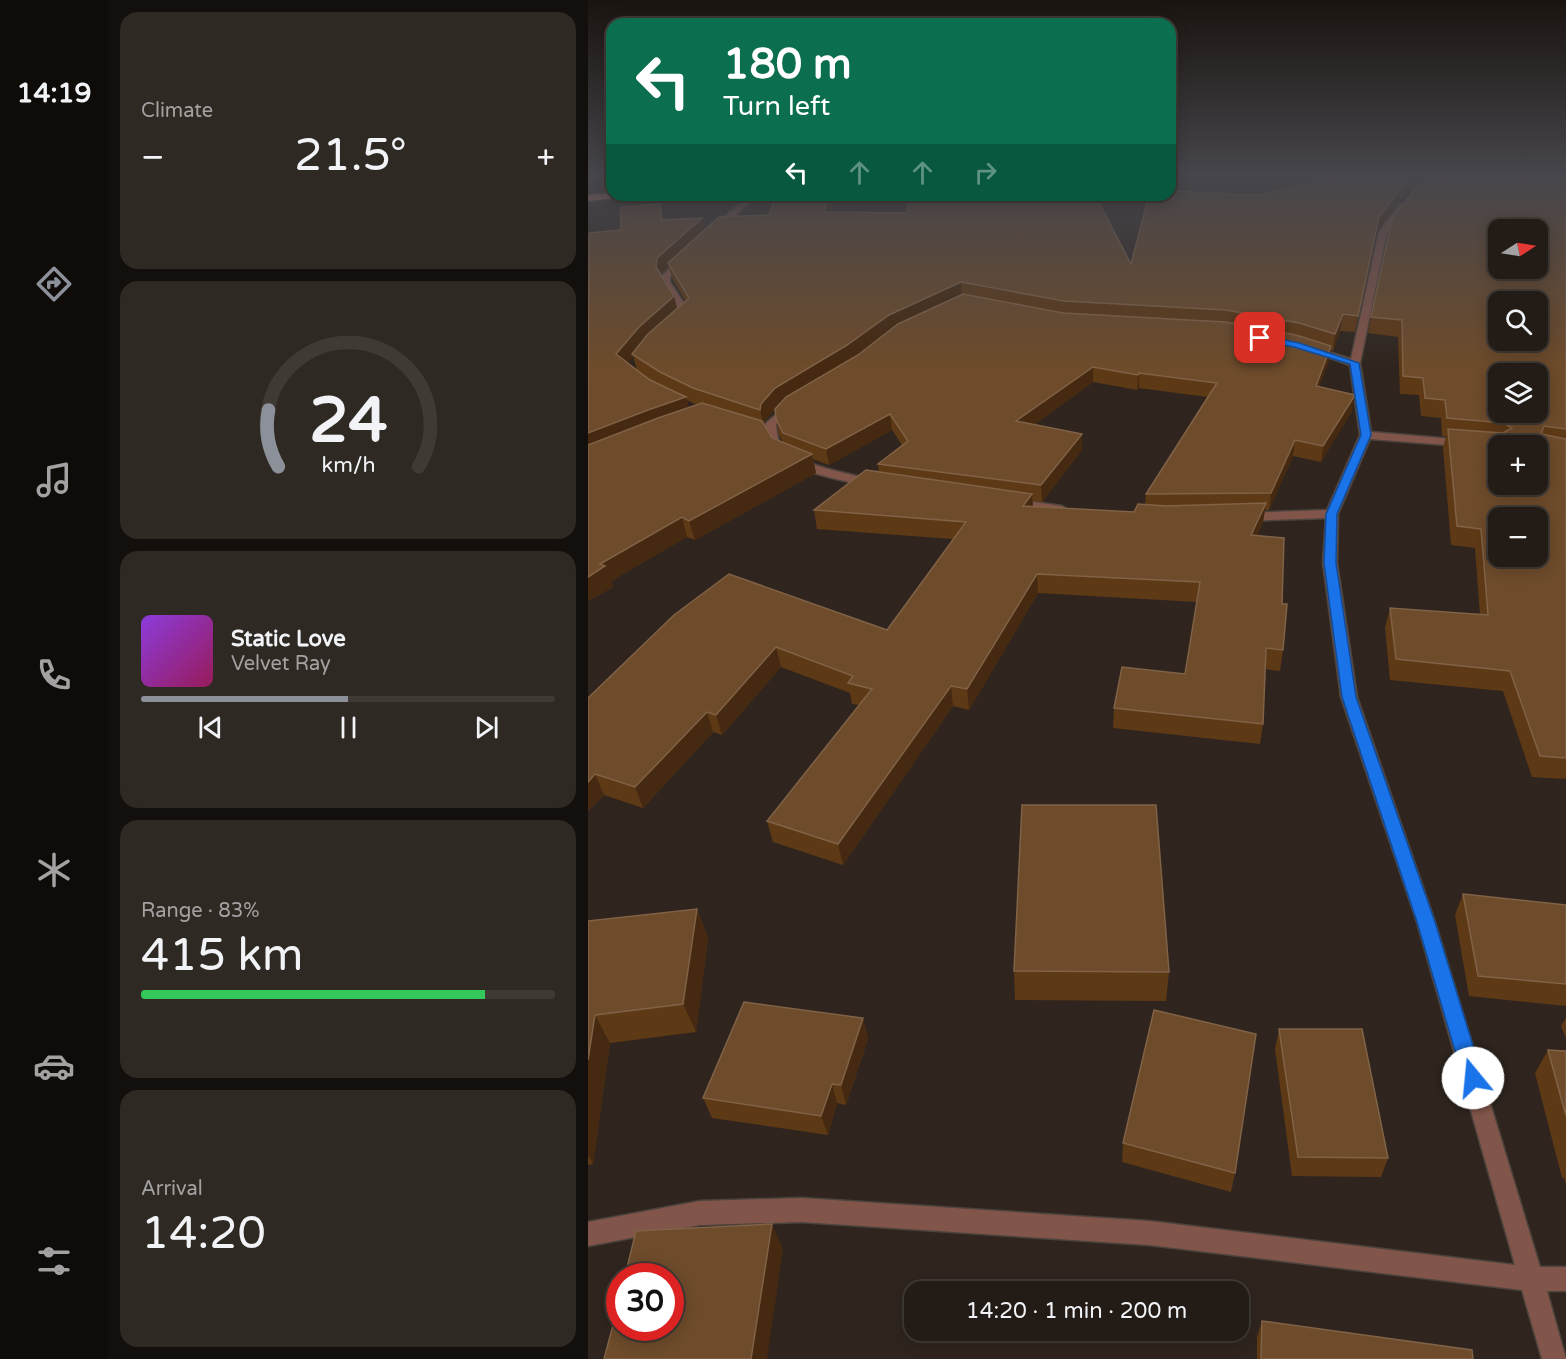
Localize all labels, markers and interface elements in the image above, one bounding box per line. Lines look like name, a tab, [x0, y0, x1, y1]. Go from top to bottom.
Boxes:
text: 180 m	[723, 39, 852, 90]
icon: left	[624, 42, 702, 120]
text: 14:19	[17, 77, 91, 110]
text: Turn left	[723, 90, 830, 123]
text: Climate	[141, 99, 213, 123]
text: 21.5°	[294, 129, 407, 183]
text: −	[141, 138, 165, 177]
text: +	[536, 138, 555, 177]
icon: left	[780, 156, 813, 189]
icon: ahead	[843, 156, 876, 189]
icon: ahead	[906, 156, 939, 189]
icon: right	[969, 156, 1002, 189]
north arrow	[1488, 219, 1548, 279]
map controls	[1488, 219, 1548, 567]
icon: directions	[33, 263, 75, 305]
button: search	[1488, 291, 1548, 351]
pin	[1234, 312, 1285, 363]
icon: arrive	[1243, 321, 1276, 354]
button: layers	[1488, 363, 1548, 423]
text: 24	[309, 384, 387, 459]
button: +	[1488, 435, 1548, 495]
text: km/h	[321, 453, 375, 479]
icon: music	[33, 459, 75, 501]
button: −	[1488, 507, 1548, 567]
text: Static Love	[231, 626, 346, 652]
text: Velvet Ray	[231, 652, 331, 676]
icon: phone	[33, 654, 75, 696]
icon: previous	[194, 711, 227, 744]
icon: pause	[332, 711, 365, 744]
icon: next	[470, 711, 503, 744]
icon: climate	[33, 849, 75, 891]
text: Range · 83%	[141, 899, 260, 923]
text: 415 km	[141, 929, 303, 983]
icon: car	[33, 1045, 75, 1087]
position arrow	[1441, 1046, 1505, 1110]
text: Arrival	[141, 1177, 203, 1201]
text: 14:20	[141, 1207, 266, 1261]
icon: filters	[33, 1240, 75, 1282]
speed limit sign: 30	[606, 1263, 684, 1341]
text: 14:20 · 1 min · 200 m	[966, 1298, 1187, 1324]

